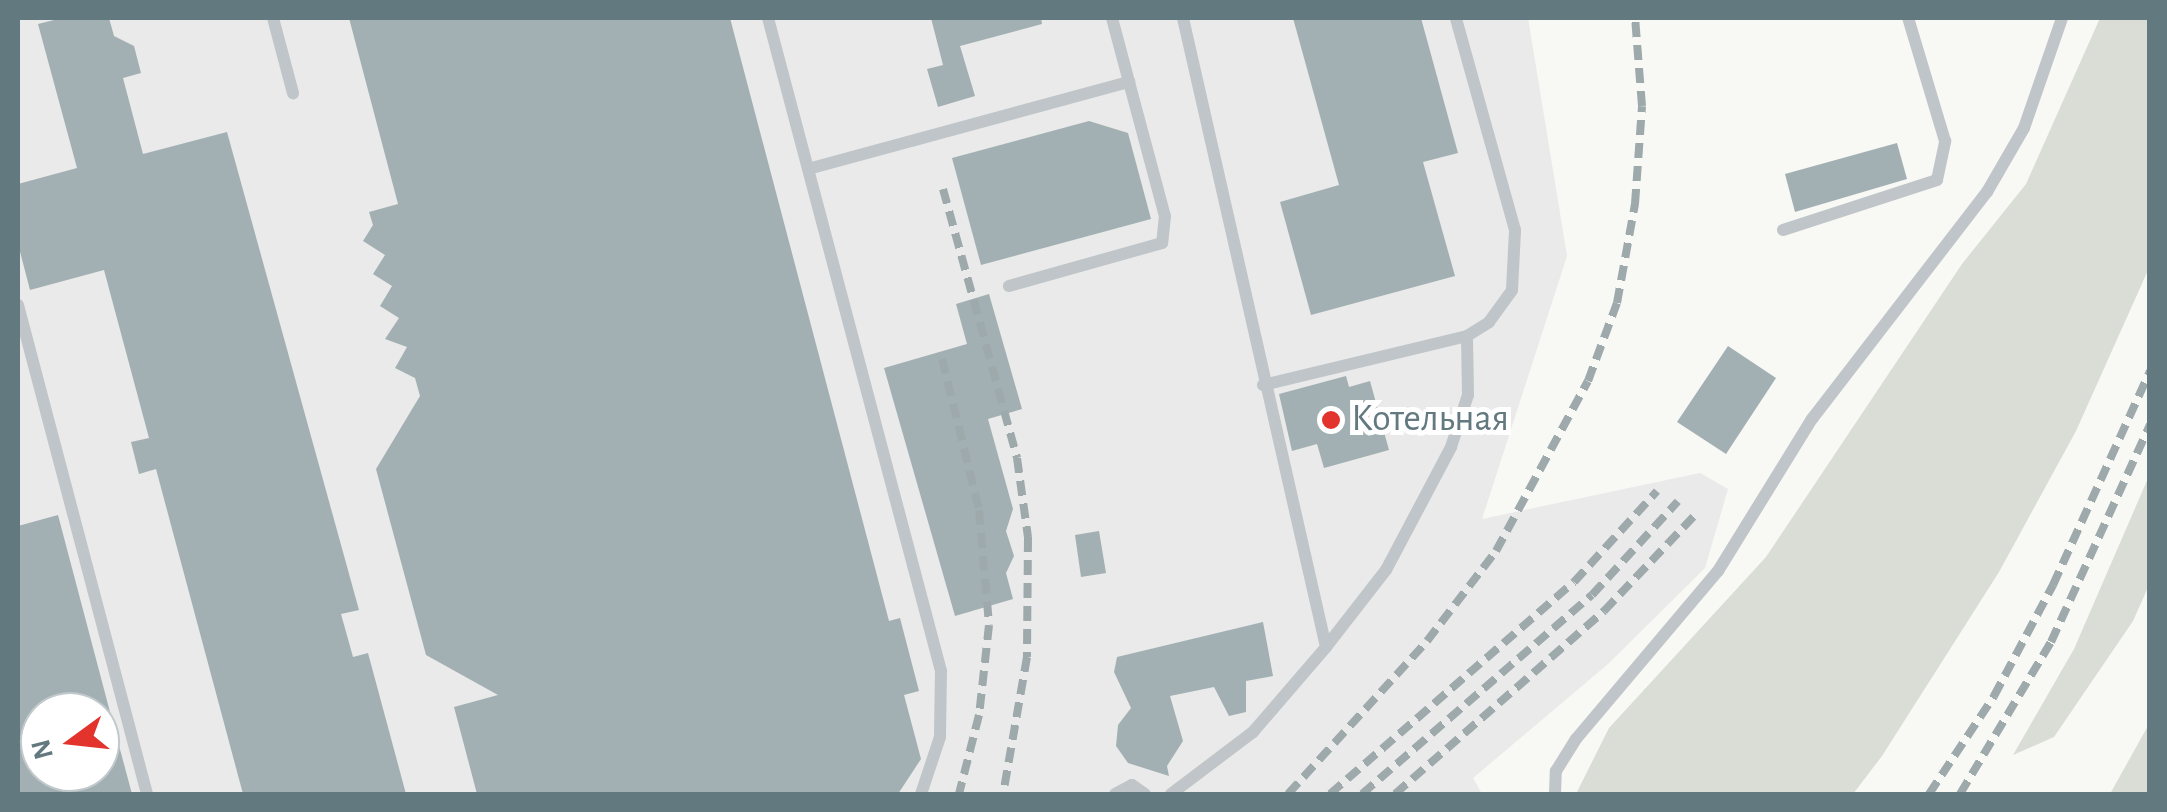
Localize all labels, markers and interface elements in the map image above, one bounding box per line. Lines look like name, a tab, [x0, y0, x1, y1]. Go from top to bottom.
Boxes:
place label: Котельная	[1351, 397, 1509, 443]
marker: Котельная	[1320, 409, 1342, 431]
north arrow	[20, 692, 120, 792]
text: N	[27, 736, 59, 762]

